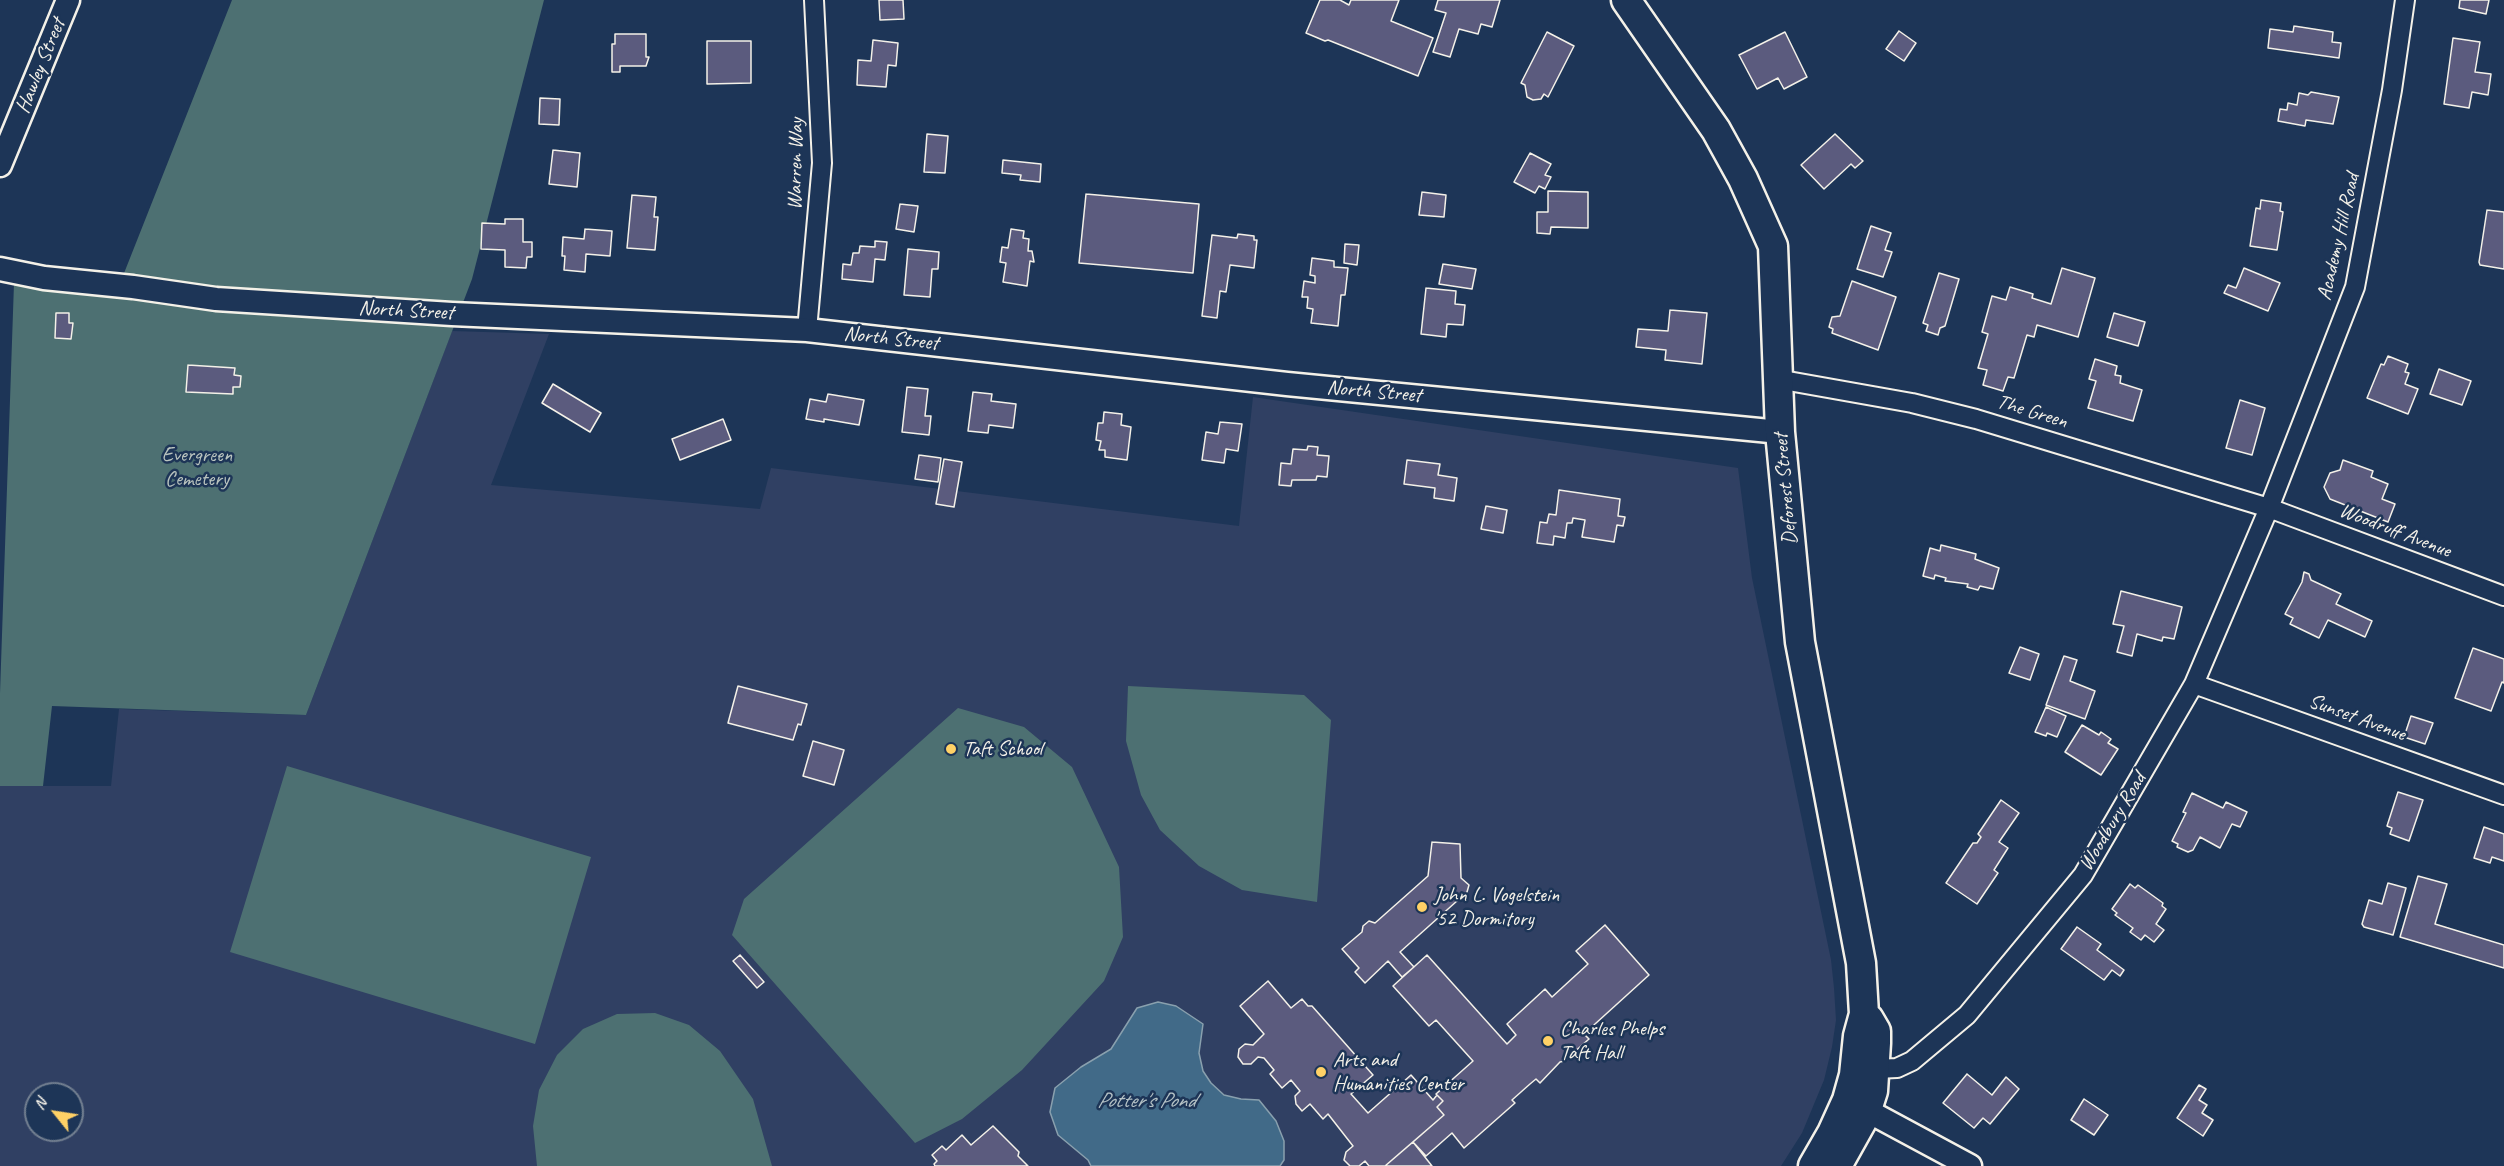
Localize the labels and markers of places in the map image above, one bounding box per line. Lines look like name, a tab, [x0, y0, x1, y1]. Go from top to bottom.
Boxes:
place label: Taft School	[963, 736, 1042, 762]
marker: Taft School	[944, 742, 958, 756]
place label: John L. Vogelstein '52 Dormitory	[1434, 882, 1559, 932]
marker: John L. Vogelstein '52 Dormitory	[1415, 900, 1429, 914]
place label: Charles Phelps Taft Hall	[1560, 1016, 1664, 1066]
marker: Charles Phelps Taft Hall	[1541, 1034, 1555, 1048]
place label: Arts and Humanities Center	[1333, 1047, 1464, 1097]
marker: Arts and Humanities Center	[1314, 1065, 1328, 1079]

